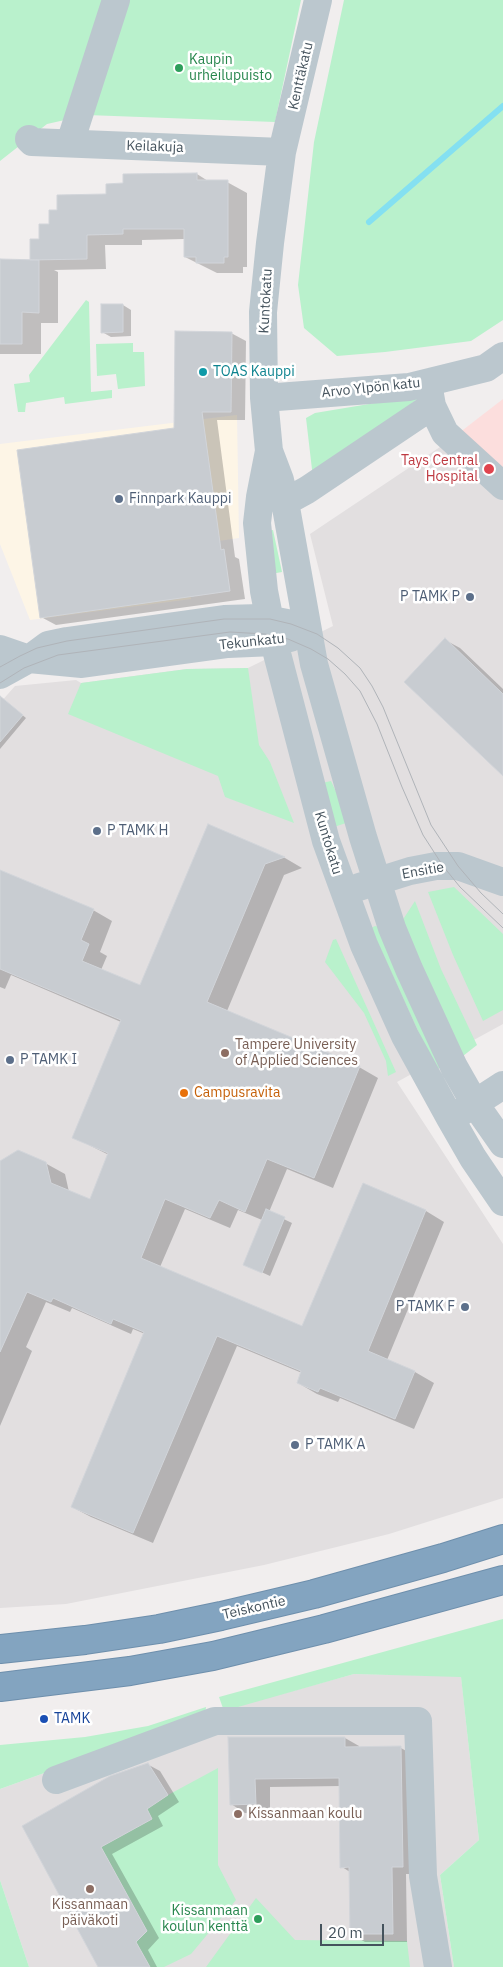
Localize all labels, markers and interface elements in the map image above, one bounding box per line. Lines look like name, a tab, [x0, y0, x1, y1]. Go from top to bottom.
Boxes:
street label: Kenttäkatu	[285, 40, 317, 112]
place label: Kaupin urheilupuisto	[189, 52, 272, 84]
marker: Kaupin urheilupuisto	[173, 62, 185, 74]
street label: Keilakuja	[126, 138, 184, 156]
street label: Kuntokatu	[256, 268, 276, 334]
place label: TOAS Kauppi	[213, 364, 295, 380]
marker: TOAS Kauppi	[197, 366, 209, 378]
street label: Arvo Ylpön katu	[321, 374, 421, 402]
place label: Tays Central Hospital	[401, 453, 478, 486]
marker: Tays Central Hospital	[482, 462, 496, 476]
place label: Finnpark Kauppi	[129, 491, 231, 507]
marker: Finnpark Kauppi	[113, 493, 125, 505]
place label: P TAMK P	[400, 589, 460, 605]
marker: P TAMK P	[464, 591, 476, 603]
street label: Tekunkatu	[219, 630, 285, 654]
street label: Kuntokatu	[310, 809, 346, 877]
place label: P TAMK H	[107, 823, 168, 839]
marker: P TAMK H	[91, 825, 103, 837]
street label: Ensitie	[401, 859, 445, 883]
place label: Tampere University of Applied Sciences	[235, 1037, 358, 1070]
marker: Tampere University of Applied Sciences	[219, 1047, 231, 1059]
place label: P TAMK I	[20, 1052, 77, 1068]
marker: P TAMK I	[4, 1054, 16, 1066]
place label: Campusravita	[194, 1085, 281, 1101]
marker: Campusravita	[178, 1087, 190, 1099]
place label: P TAMK F	[396, 1299, 455, 1315]
marker: P TAMK F	[459, 1301, 471, 1313]
place label: P TAMK A	[305, 1437, 365, 1453]
marker: P TAMK A	[289, 1439, 301, 1451]
street label: Teiskontie	[221, 1593, 287, 1623]
place label: TAMK	[54, 1711, 90, 1727]
marker: TAMK	[38, 1713, 50, 1725]
place label: Kissanmaan koulu	[248, 1806, 362, 1822]
marker: Kissanmaan koulu	[232, 1808, 244, 1820]
marker: Kissanmaan päiväkoti	[84, 1883, 96, 1895]
place label: Kissanmaan päiväkoti	[52, 1897, 128, 1930]
place label: Kissanmaan koulun kenttä	[162, 1903, 248, 1935]
marker: Kissanmaan koulun kenttä	[252, 1913, 264, 1925]
scale bar	[323, 1914, 387, 1946]
text: 20 m	[328, 1923, 363, 1942]

